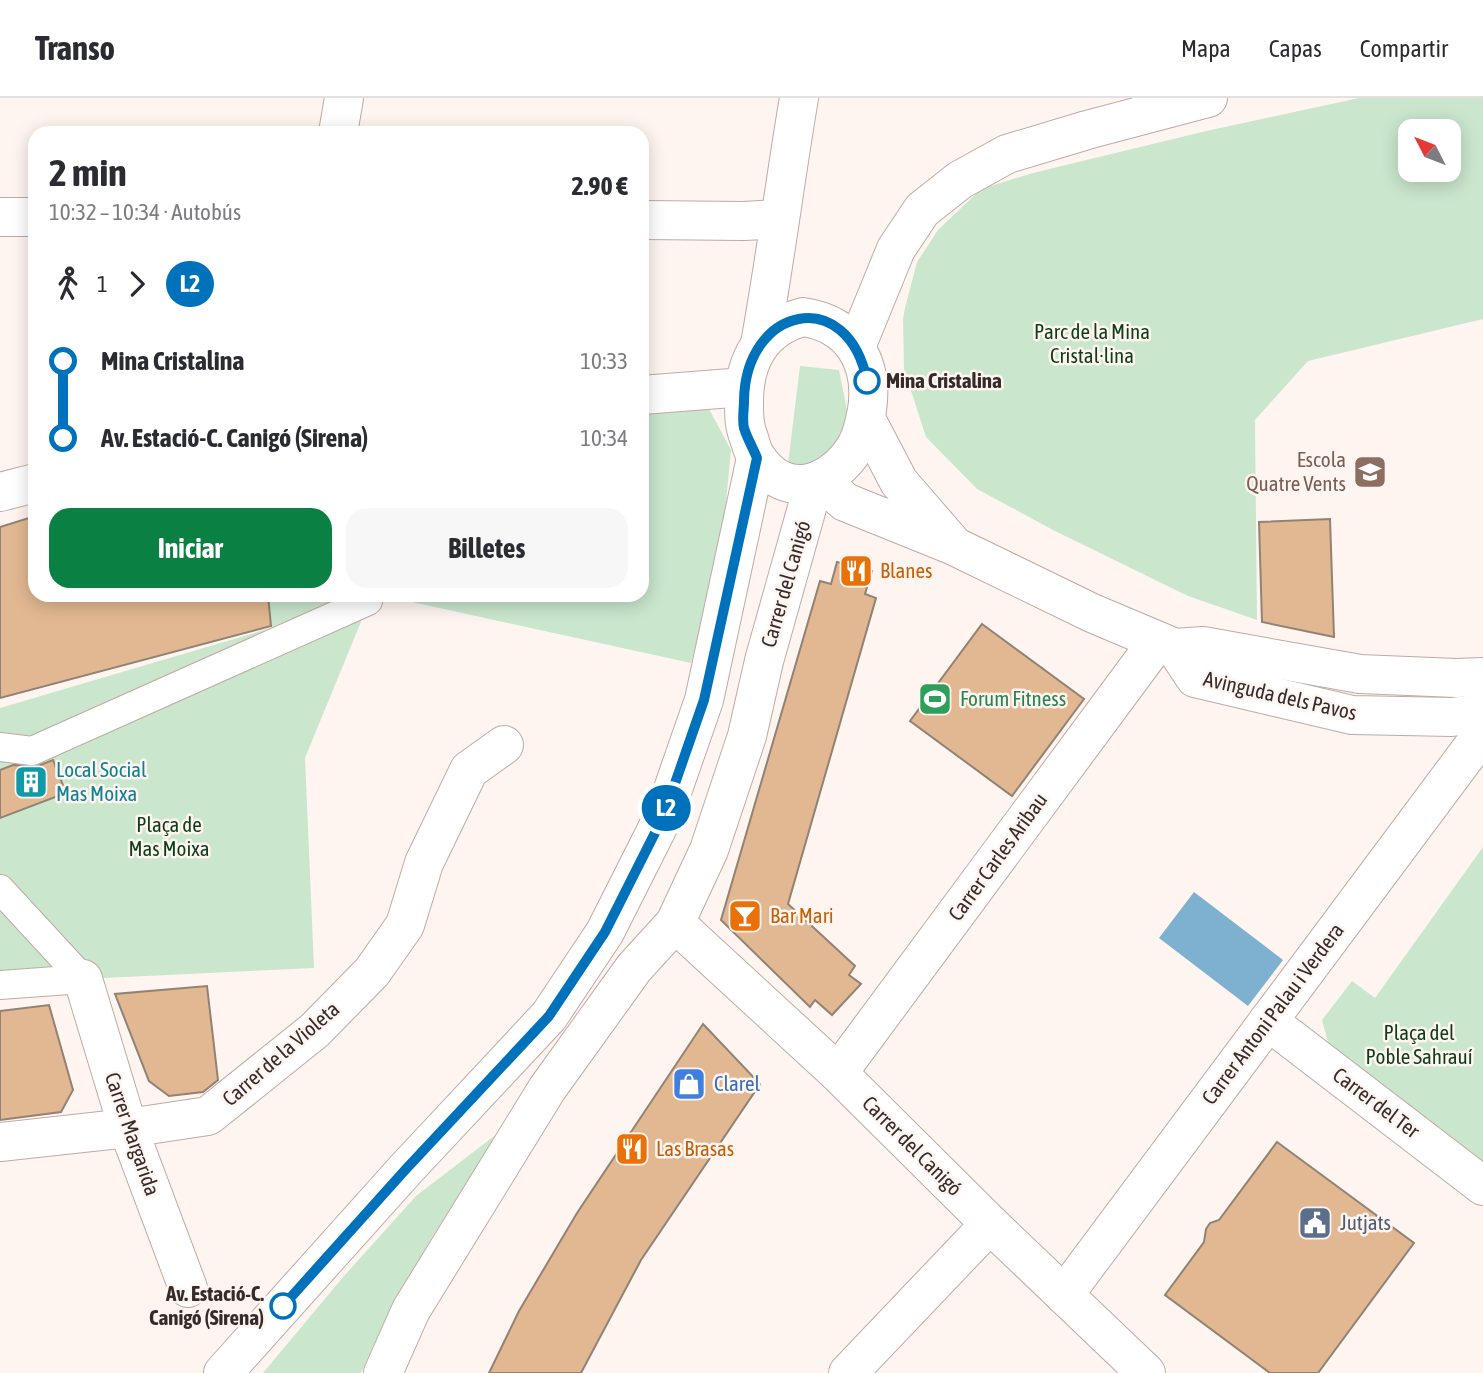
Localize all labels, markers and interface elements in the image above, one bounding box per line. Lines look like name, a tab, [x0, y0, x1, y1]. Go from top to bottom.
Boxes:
text: Transo	[35, 29, 115, 67]
text: Mapa	[1181, 35, 1231, 62]
text: Capas	[1269, 35, 1322, 62]
text: Compartir	[1360, 35, 1448, 62]
north arrow	[1398, 119, 1461, 182]
map controls	[1398, 119, 1461, 182]
text: 2 min	[49, 151, 127, 194]
text: 2.90 €	[571, 171, 628, 201]
text: 10:32 – 10:34 · Autobús	[49, 199, 241, 225]
icon: walk	[49, 265, 87, 303]
icon: forward	[118, 265, 156, 303]
text: L2	[180, 270, 200, 297]
text: 1	[97, 271, 108, 297]
park label: Parc de la Mina Cristal·lina	[1034, 319, 1150, 367]
text: Mina Cristalina	[101, 346, 244, 376]
text: 10:33	[580, 348, 628, 374]
marker: Mina Cristalina	[854, 368, 880, 394]
place label: Mina Cristalina	[886, 368, 1002, 392]
text: Av. Estació-C. Canigó (Sirena)	[101, 423, 368, 453]
text: 10:34	[580, 425, 628, 451]
place label: Escola Quatre Vents	[1246, 447, 1346, 495]
school or university icon: Escola Quatre Vents	[1351, 453, 1389, 491]
button: Iniciar	[49, 508, 332, 588]
button: Billetes	[346, 508, 628, 588]
street label: Carrer del Canigó	[755, 518, 815, 650]
restaurant icon: Blanes	[837, 552, 875, 590]
place label: Blanes	[880, 558, 932, 582]
street label: Avinguda dels Pavos	[1201, 666, 1359, 724]
sports icon: Forum Fitness	[916, 680, 954, 718]
place label: Forum Fitness	[960, 686, 1066, 710]
place label: Local Social Mas Moixa	[56, 757, 147, 805]
building icon: Local Social Mas Moixa	[12, 763, 50, 801]
line badge: L2	[634, 785, 698, 831]
street label: Carrer Carles Aribau	[943, 788, 1052, 925]
text: L2	[656, 794, 676, 821]
park label: Plaça de Mas Moixa	[128, 812, 210, 860]
bar icon: Bar Mari	[726, 897, 764, 935]
place label: Bar Mari	[770, 903, 834, 927]
street label: Carrer Antoni Palau i Verdera	[1196, 918, 1348, 1109]
street label: Carrer de la Violeta	[217, 996, 343, 1110]
park label: Plaça del Poble Sahrauí	[1366, 1020, 1473, 1068]
street label: Carrer del Ter	[1329, 1062, 1425, 1143]
shop icon: Clarel	[670, 1065, 708, 1103]
street label: Carrer Margarida	[101, 1069, 165, 1198]
place label: Clarel	[714, 1071, 761, 1095]
street label: Carrer del Canigó	[858, 1091, 967, 1200]
restaurant icon: Las Brasas	[613, 1130, 651, 1168]
place label: Las Brasas	[656, 1136, 734, 1160]
public building icon: Jutjats	[1296, 1204, 1334, 1242]
place label: Jutjats	[1340, 1210, 1391, 1234]
place label: Av. Estació-C. Canigó (Sirena)	[149, 1281, 264, 1329]
marker: Av. Estació-C. Canigó (Sirena)	[270, 1293, 296, 1319]

